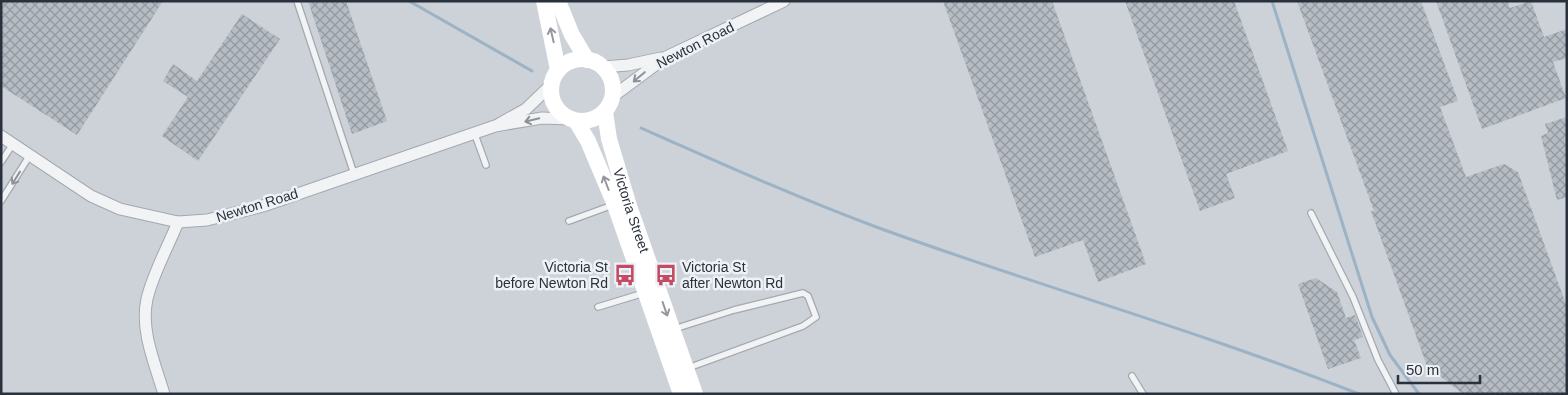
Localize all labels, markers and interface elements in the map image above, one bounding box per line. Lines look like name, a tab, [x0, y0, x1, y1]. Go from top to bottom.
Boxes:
street label: Newton Road	[654, 19, 736, 71]
one-way arrow	[547, 28, 556, 44]
one-way arrow	[632, 71, 645, 83]
one-way arrow	[525, 116, 541, 125]
street label: Victoria Street	[610, 166, 653, 255]
one-way arrow	[10, 171, 20, 185]
one-way arrow	[601, 176, 610, 191]
street label: Newton Road	[214, 185, 300, 225]
place label: Victoria St before Newton Rd	[495, 259, 608, 291]
place label: Victoria St after Newton Rd	[682, 259, 783, 291]
bus stop icon: Victoria St before Newton Rd	[612, 262, 638, 288]
bus stop icon: Victoria St after Newton Rd	[653, 262, 679, 288]
one-way arrow	[661, 300, 670, 316]
scale bar	[1398, 352, 1480, 384]
text: 50 m	[1406, 361, 1439, 378]

